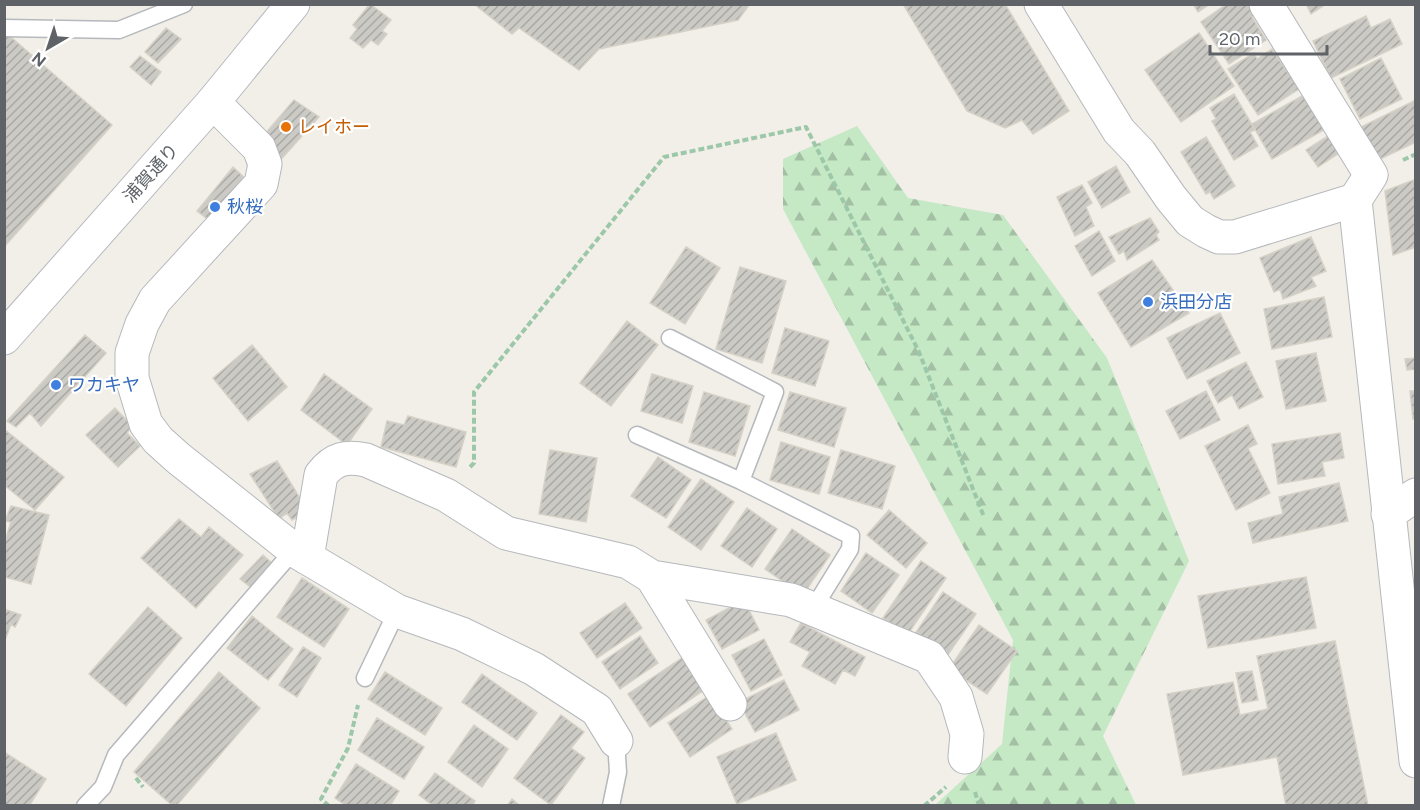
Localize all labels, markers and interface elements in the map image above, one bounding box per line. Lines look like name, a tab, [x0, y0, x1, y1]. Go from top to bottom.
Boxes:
north arrow	[18, 18, 78, 78]
scale bar	[1210, 18, 1327, 56]
text: 20 m	[1219, 28, 1260, 50]
text: N	[28, 48, 50, 71]
place label: レイホー	[298, 116, 370, 138]
marker: レイホー	[279, 120, 293, 134]
street label: 浦賀通り	[119, 139, 183, 207]
place label: 秋桜	[227, 196, 263, 218]
marker: 秋桜	[208, 200, 222, 214]
place label: 浜田分店	[1160, 291, 1232, 313]
marker: 浜田分店	[1141, 295, 1155, 309]
place label: ワカキヤ	[68, 374, 140, 396]
marker: ワカキヤ	[49, 378, 63, 392]

